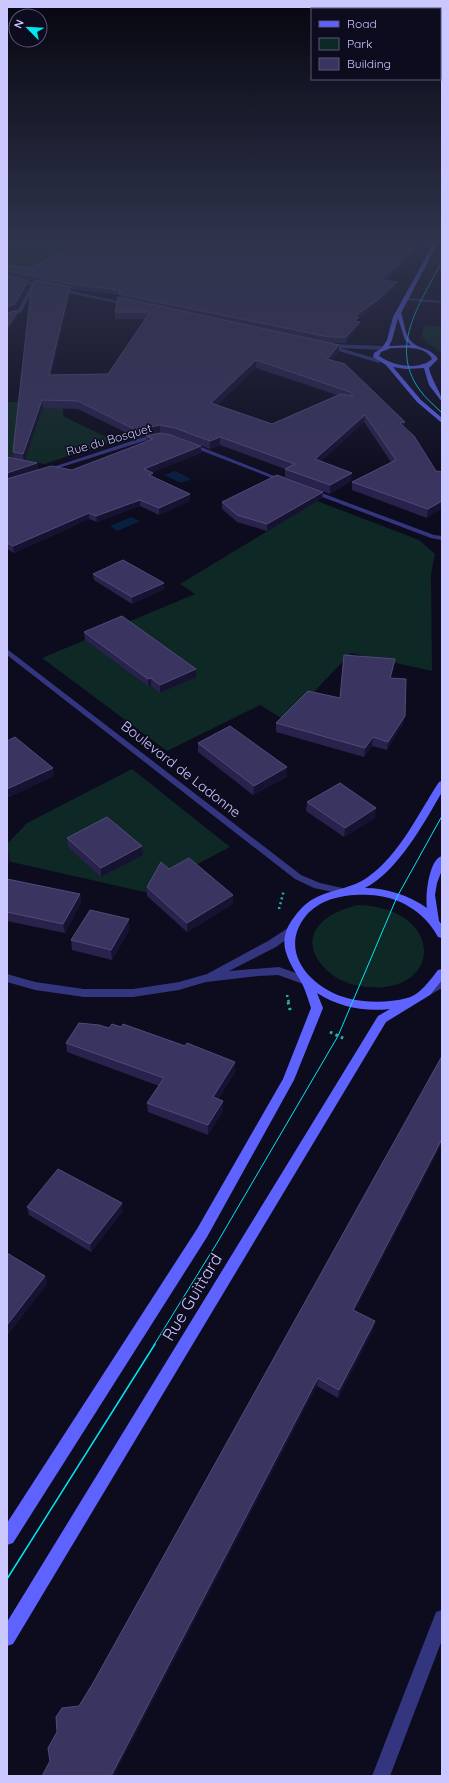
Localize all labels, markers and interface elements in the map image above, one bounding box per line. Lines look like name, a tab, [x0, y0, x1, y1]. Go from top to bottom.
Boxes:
north arrow	[8, 8, 48, 48]
legend	[311, 8, 441, 80]
text: Road	[347, 16, 377, 31]
text: N	[11, 17, 27, 30]
text: Park	[347, 36, 372, 51]
text: Building	[347, 56, 391, 71]
street label: Rue du Bosquet	[64, 420, 153, 459]
street label: Boulevard de Ladonne	[118, 717, 244, 821]
street label: Rue Guittard	[157, 1249, 226, 1344]

